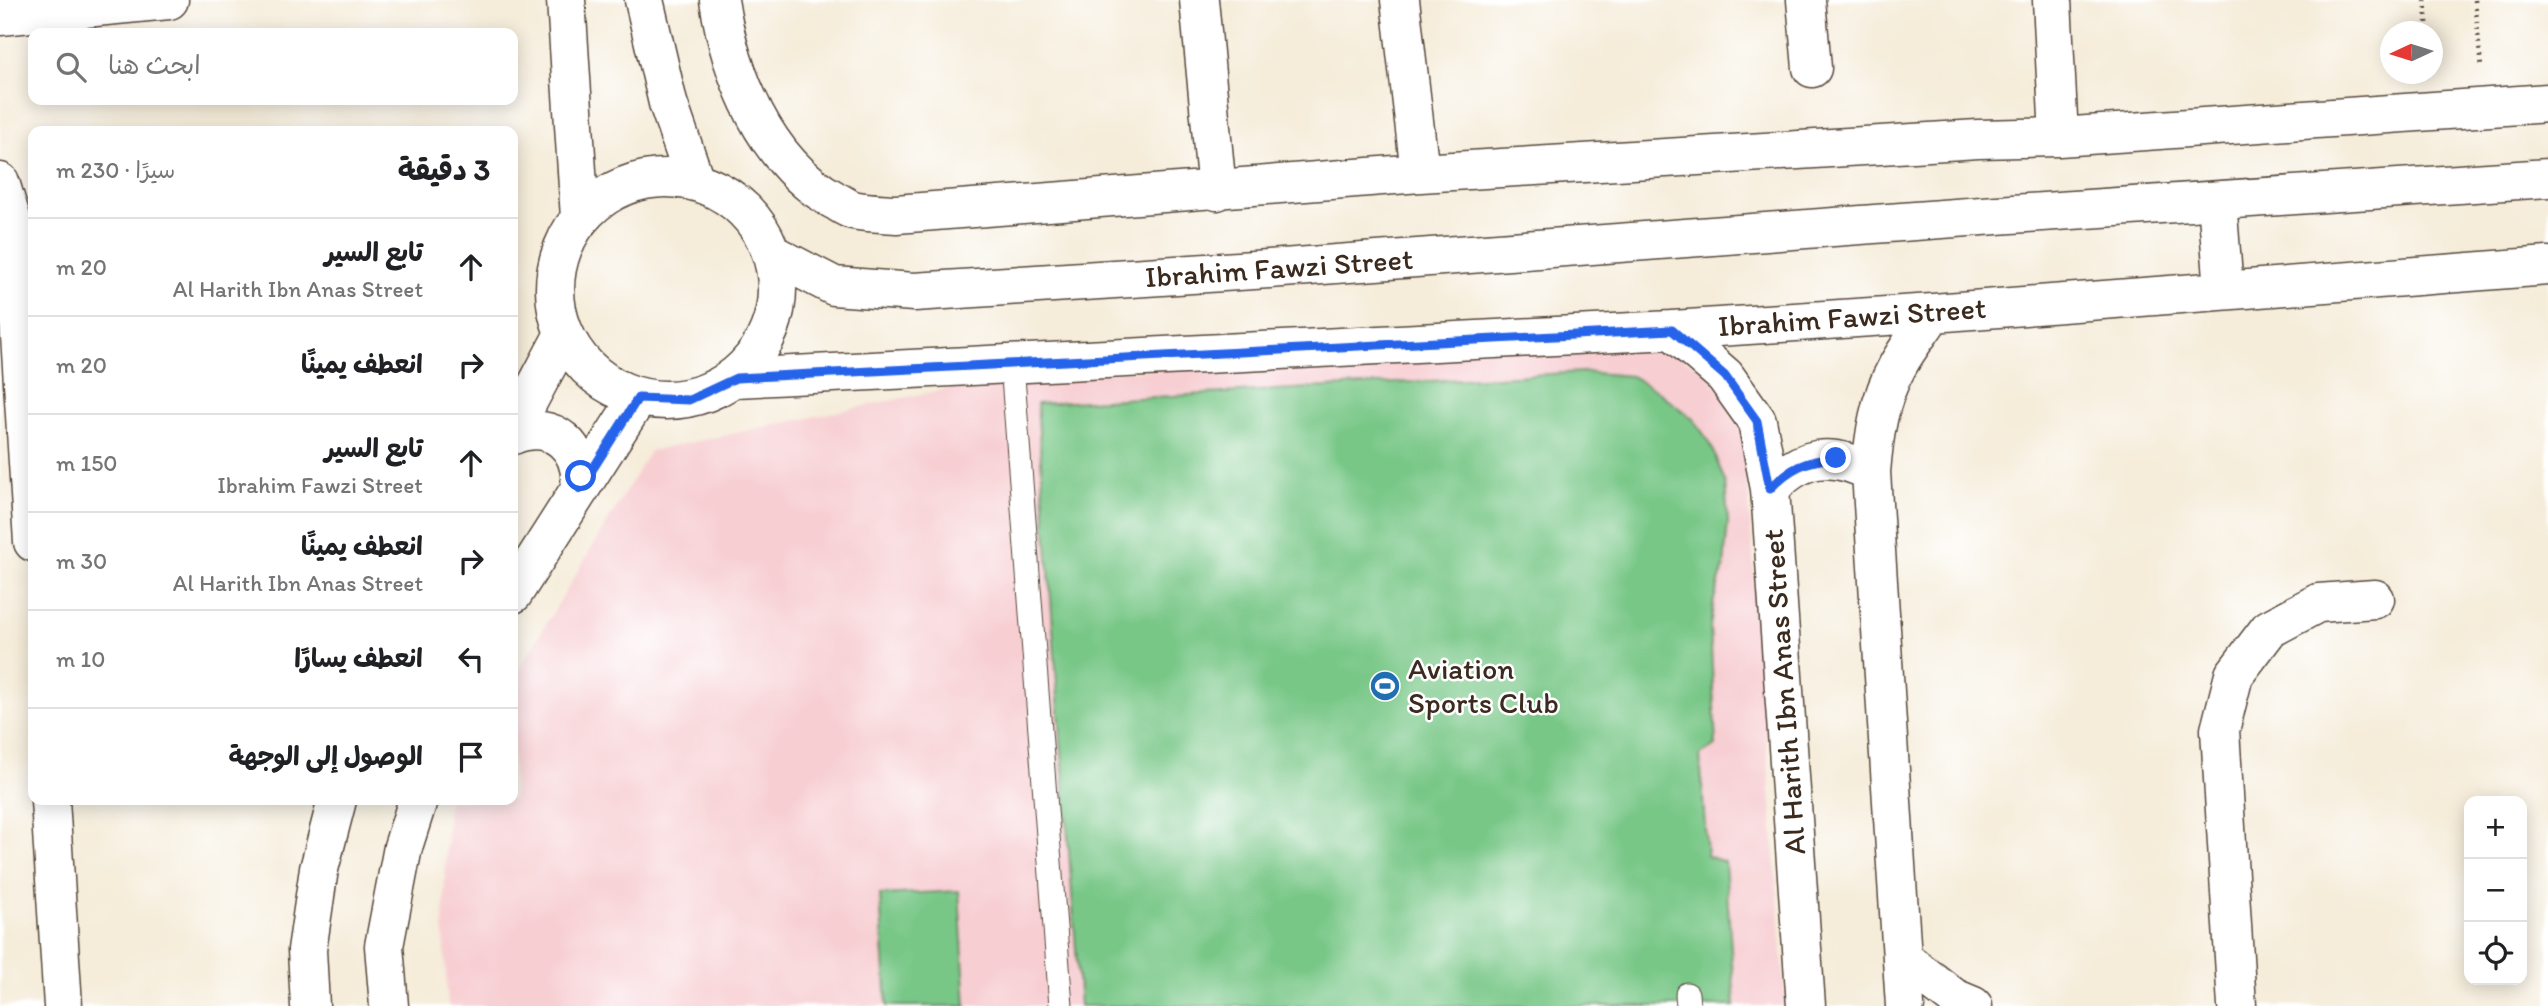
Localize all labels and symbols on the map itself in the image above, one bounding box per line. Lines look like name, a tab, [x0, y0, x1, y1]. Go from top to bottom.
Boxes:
north arrow	[2380, 21, 2443, 84]
street label: Ibrahim Fawzi Street	[1144, 240, 1414, 295]
street label: Ibrahim Fawzi Street	[1717, 289, 1987, 344]
route end	[1820, 442, 1851, 473]
route start	[565, 460, 596, 491]
street label: Al Harith Ibn Anas Street	[1754, 528, 1813, 856]
place label: Aviation Sports Club	[1408, 650, 1559, 721]
sports icon: Aviation Sports Club	[1368, 669, 1402, 703]

